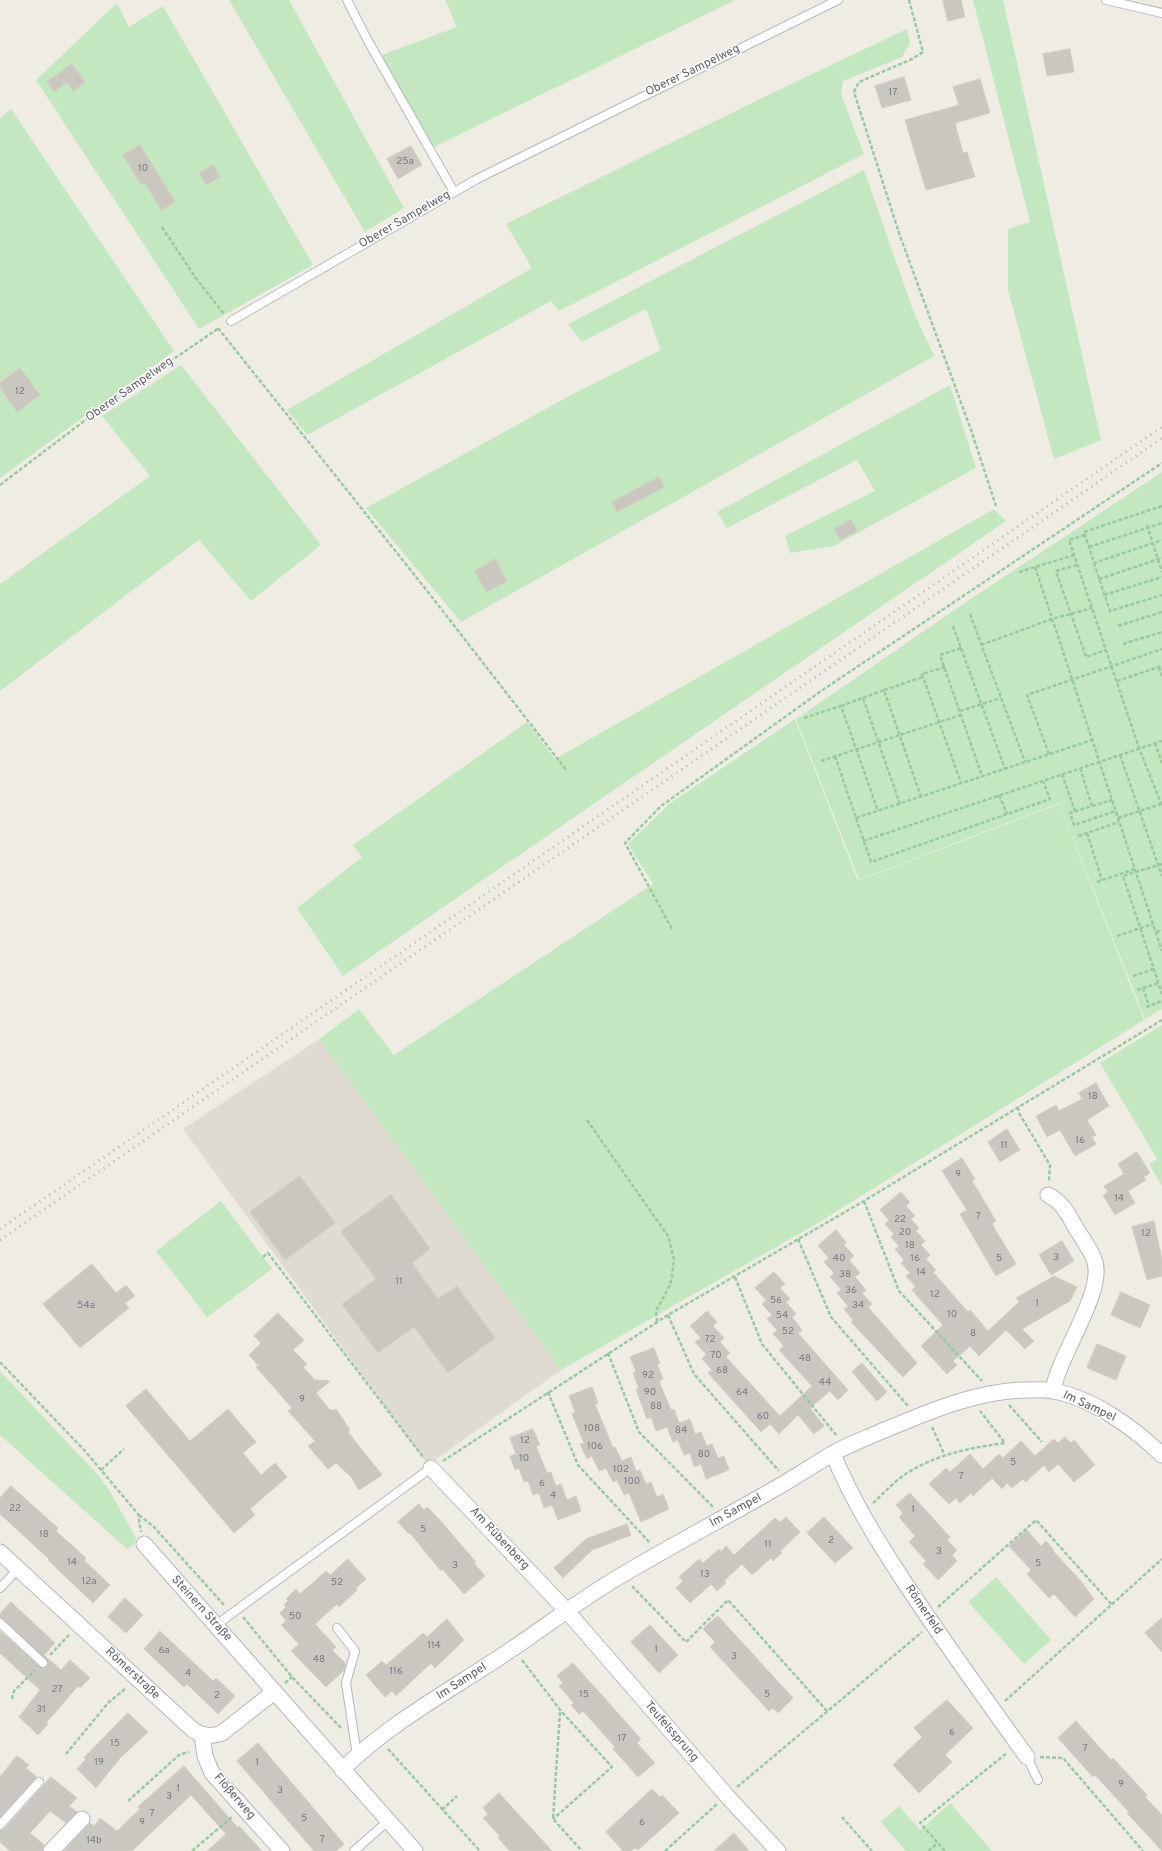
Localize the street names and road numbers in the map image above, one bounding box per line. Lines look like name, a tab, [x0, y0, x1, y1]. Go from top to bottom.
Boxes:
street label: Oberer Sampelweg	[643, 42, 743, 100]
street label: Oberer Sampelweg	[357, 188, 453, 252]
street label: Oberer Sampelweg	[84, 355, 176, 425]
street label: Im Sampel	[1060, 1388, 1118, 1426]
street label: Im Sampel	[708, 1491, 764, 1531]
street label: Am Rübenberg	[466, 1505, 532, 1573]
street label: Steinern Straße	[168, 1573, 234, 1645]
street label: Römerfeld	[901, 1583, 945, 1637]
street label: Römerstraße	[102, 1645, 162, 1703]
street label: Im Sampel	[434, 1660, 490, 1704]
street label: Teufelssprung	[641, 1699, 701, 1765]
street label: Flößerweg	[210, 1771, 258, 1823]

